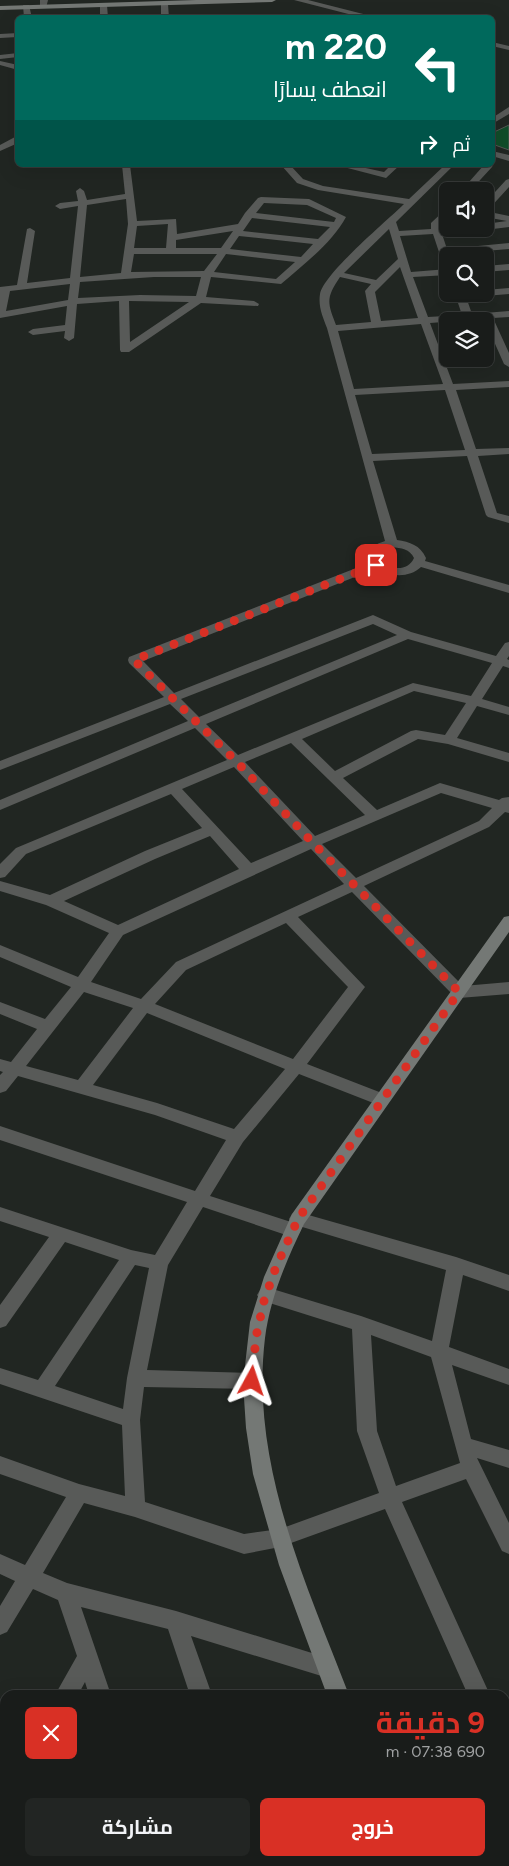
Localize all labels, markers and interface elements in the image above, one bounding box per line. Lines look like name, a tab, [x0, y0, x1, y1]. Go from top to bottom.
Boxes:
text: 220 m	[285, 26, 387, 68]
icon: left	[405, 35, 470, 100]
text: انعطف يسارًا	[273, 76, 387, 103]
icon: right	[414, 130, 442, 158]
text: ثم	[452, 133, 470, 156]
map controls	[439, 182, 494, 367]
button: sound	[439, 182, 494, 237]
button: search	[439, 247, 494, 302]
button: layers	[439, 312, 494, 367]
pin	[355, 544, 397, 586]
icon: arrive	[362, 551, 390, 579]
position arrow	[225, 1354, 277, 1406]
text: 9 دقيقة	[376, 1704, 485, 1741]
button: close	[25, 1707, 77, 1759]
text: 690 m · 07:38	[386, 1742, 485, 1761]
button: مشاركة	[25, 1798, 250, 1856]
button: خروج	[260, 1798, 485, 1856]

